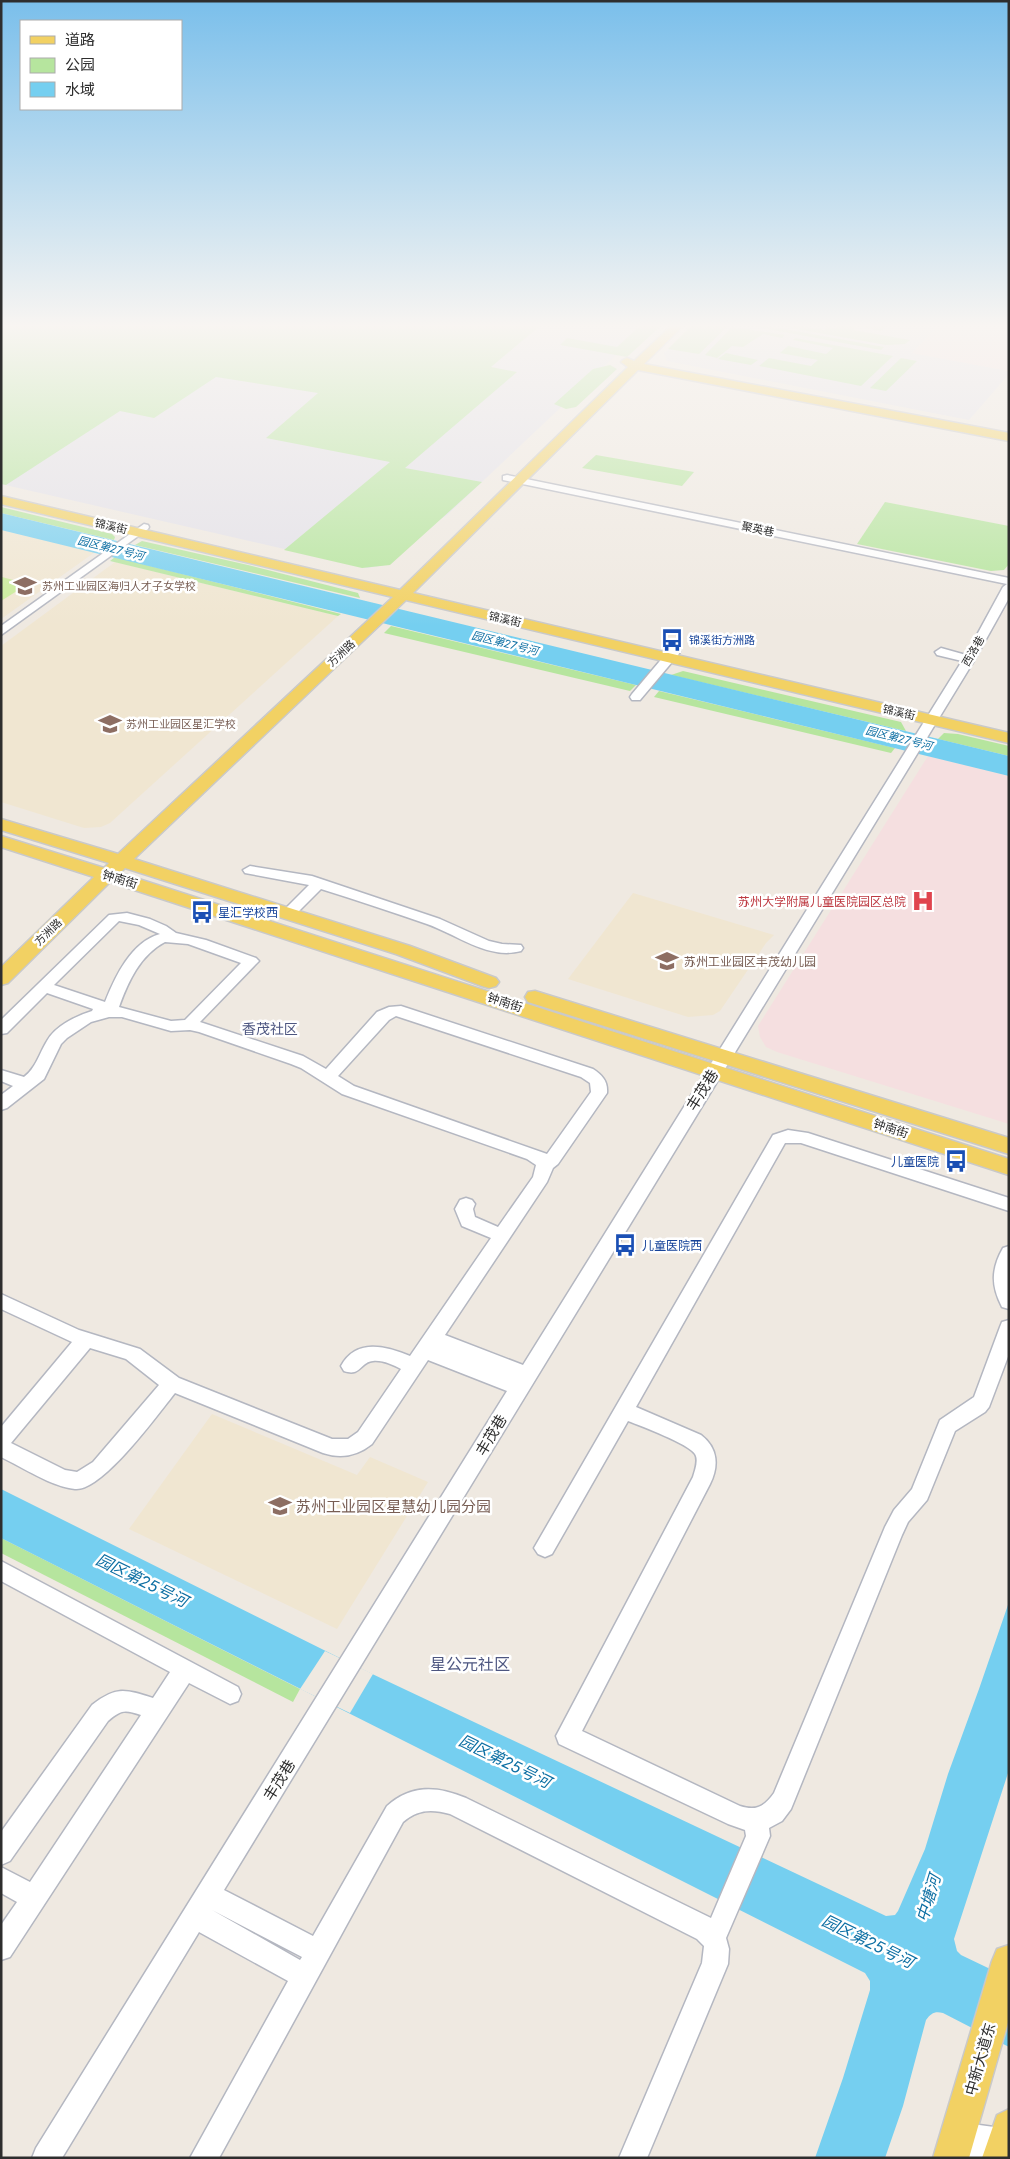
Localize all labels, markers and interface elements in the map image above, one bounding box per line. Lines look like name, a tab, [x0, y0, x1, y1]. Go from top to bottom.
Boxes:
legend	[20, 20, 182, 110]
text: 道路	[65, 30, 95, 49]
text: 公园	[65, 55, 95, 74]
text: 水域	[65, 80, 95, 99]
street label: 锦溪街	[93, 515, 129, 537]
street label: 聚英巷	[740, 519, 776, 539]
water label: 园区第27号河	[76, 533, 148, 563]
school or university icon: 苏州工业园区海归人才子女学校	[12, 573, 38, 599]
place label: 苏州工业园区海归人才子女学校	[42, 579, 196, 593]
street label: 锦溪街	[487, 608, 523, 630]
bus stop icon: 锦溪街方洲路	[659, 627, 685, 653]
water label: 园区第27号河	[470, 628, 542, 658]
place label: 锦溪街方洲路	[689, 633, 755, 647]
street label: 西洛巷	[959, 633, 987, 669]
street label: 方洲路	[324, 637, 358, 669]
street label: 锦溪街	[881, 701, 917, 723]
school or university icon: 苏州工业园区星汇学校	[97, 711, 123, 737]
place label: 苏州工业园区星汇学校	[126, 717, 236, 731]
water label: 园区第27号河	[864, 723, 936, 753]
street label: 钟南街	[101, 867, 139, 891]
hospital icon: 苏州大学附属儿童医院园区总院	[910, 888, 936, 914]
place label: 苏州大学附属儿童医院园区总院	[738, 894, 906, 909]
bus stop icon: 星汇学校西	[189, 899, 215, 925]
place label: 星汇学校西	[218, 905, 278, 920]
street label: 方洲路	[31, 916, 65, 948]
school or university icon: 苏州工业园区丰茂幼儿园	[654, 948, 680, 974]
place label: 苏州工业园区丰茂幼儿园	[684, 954, 816, 969]
street label: 钟南街	[486, 989, 524, 1015]
district label: 香茂社区	[242, 1020, 298, 1037]
street label: 丰茂巷	[682, 1066, 722, 1114]
street label: 钟南街	[872, 1115, 910, 1141]
bus stop icon: 儿童医院	[943, 1148, 969, 1174]
place label: 儿童医院	[891, 1154, 939, 1169]
bus stop icon: 儿童医院西	[612, 1232, 638, 1258]
place label: 儿童医院西	[642, 1238, 702, 1253]
street label: 丰茂巷	[471, 1411, 511, 1459]
school or university icon: 苏州工业园区星慧幼儿园分园	[267, 1493, 293, 1519]
place label: 苏州工业园区星慧幼儿园分园	[296, 1497, 491, 1516]
water label: 园区第25号河	[93, 1549, 194, 1612]
district label: 星公元社区	[430, 1654, 510, 1674]
water label: 园区第25号河	[456, 1730, 557, 1793]
street label: 丰茂巷	[259, 1756, 299, 1804]
water label: 中塘河	[911, 1869, 945, 1924]
water label: 园区第25号河	[819, 1910, 920, 1973]
street label: 中新大道东	[961, 2020, 999, 2098]

